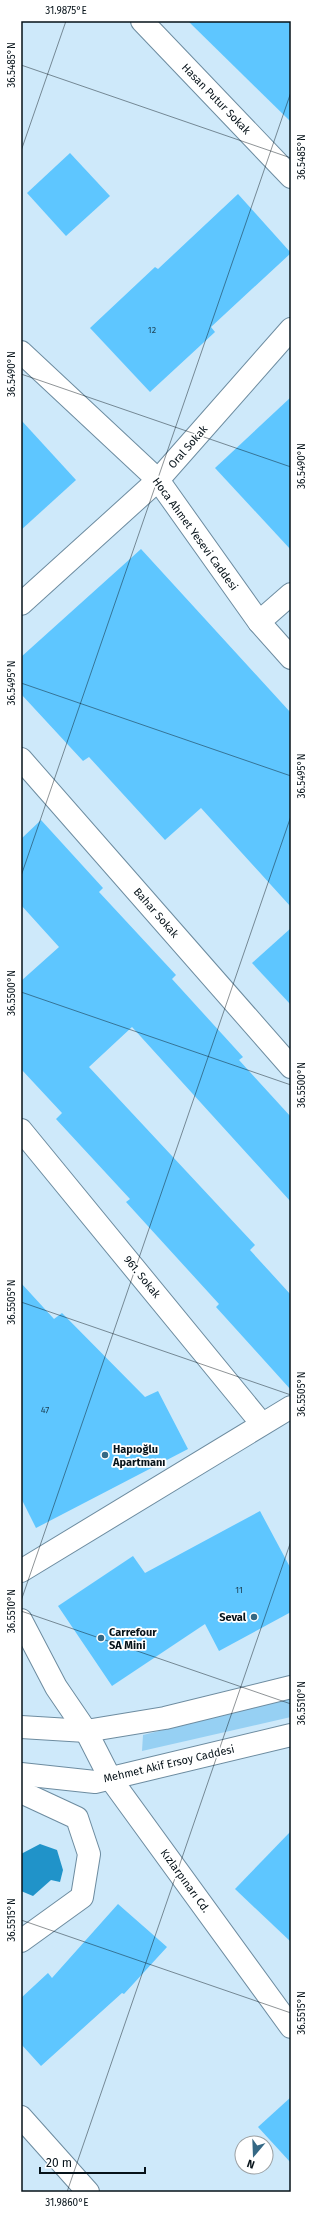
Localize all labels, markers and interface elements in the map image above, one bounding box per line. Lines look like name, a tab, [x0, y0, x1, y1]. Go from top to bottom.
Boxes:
text: 31.9875°E	[45, 5, 87, 17]
text: 36.5485°N	[6, 42, 18, 88]
street label: Hasan Putur Sokak	[179, 61, 253, 137]
text: 36.5485°N	[296, 134, 308, 180]
house number: 12	[148, 325, 156, 335]
text: 36.5490°N	[6, 351, 18, 397]
street label: Oral Sokak	[166, 422, 211, 471]
text: 36.5490°N	[296, 443, 308, 489]
street label: Hoca Ahmet Yesevi Caddesi	[150, 475, 240, 593]
text: 36.5495°N	[6, 660, 18, 706]
text: 36.5495°N	[296, 753, 308, 799]
street label: Bahar Sokak	[131, 885, 181, 941]
text: 36.5500°N	[6, 970, 18, 1016]
text: 36.5500°N	[296, 1062, 308, 1108]
street label: 961. Sokak	[121, 1253, 163, 1301]
text: 36.5505°N	[6, 1279, 18, 1325]
text: 36.5505°N	[296, 1371, 308, 1417]
house number: 47	[41, 1405, 49, 1415]
place label: Hapıoğlu Apartmanı	[112, 1443, 165, 1469]
marker: Hapıoğlu Apartmanı	[100, 1450, 110, 1460]
house number: 11	[235, 1585, 243, 1595]
text: 36.5510°N	[6, 1589, 18, 1633]
place label: Seval	[219, 1611, 247, 1624]
marker: Seval	[249, 1612, 259, 1622]
place label: Carrefour SA Mini	[109, 1626, 157, 1652]
marker: Carrefour SA Mini	[96, 1633, 106, 1643]
text: 36.5510°N	[296, 1681, 308, 1725]
street label: Mehmet Akif Ersoy Caddesi	[102, 1743, 236, 1785]
street label: Kızlarpınarı Cd.	[158, 1847, 213, 1916]
text: 36.5515°N	[6, 1898, 18, 1942]
text: 36.5515°N	[296, 1991, 308, 2035]
north arrow	[234, 2135, 274, 2175]
scale bar	[40, 2149, 145, 2175]
text: 20 m	[46, 2156, 72, 2170]
text: N	[245, 2157, 256, 2171]
text: 31.9860°E	[45, 2197, 89, 2209]

